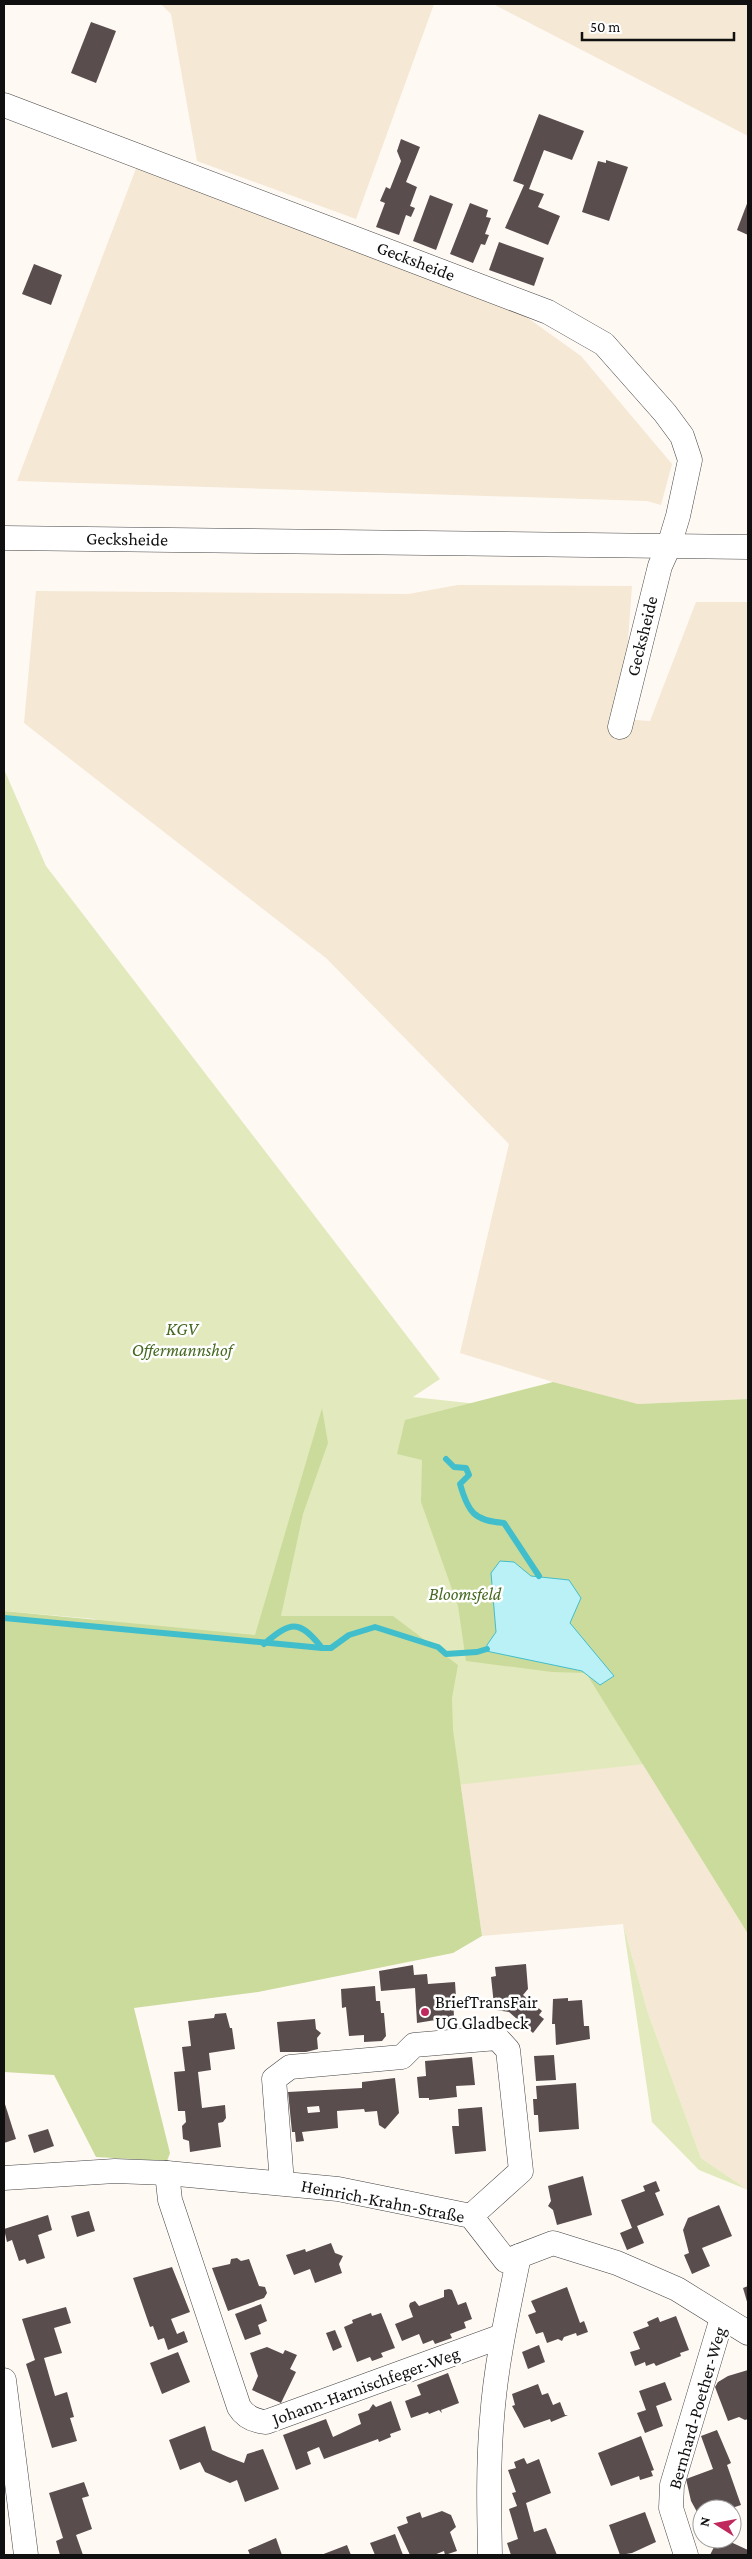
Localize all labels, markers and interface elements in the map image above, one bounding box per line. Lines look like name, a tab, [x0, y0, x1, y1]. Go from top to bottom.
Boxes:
scale bar	[582, 10, 734, 42]
text: 50 m	[590, 19, 620, 35]
street label: Gecksheide	[374, 237, 458, 285]
street label: Gecksheide	[86, 528, 168, 550]
street label: Gecksheide	[622, 594, 662, 678]
park label: KGV Offermannshof	[132, 1319, 235, 1360]
park label: Bloomsfeld	[429, 1584, 502, 1604]
place label: BriefTransFair UG Gladbeck	[435, 1992, 539, 2033]
marker: BriefTransFair UG Gladbeck	[419, 2006, 431, 2018]
street label: Heinrich-Krahn-Straße	[300, 2175, 467, 2227]
street label: Bernhard-Poether-Weg	[664, 2324, 730, 2491]
street label: Johann-Harnischfeger-Weg	[268, 2343, 463, 2430]
north arrow	[692, 2499, 742, 2549]
text: N	[695, 2515, 713, 2528]

